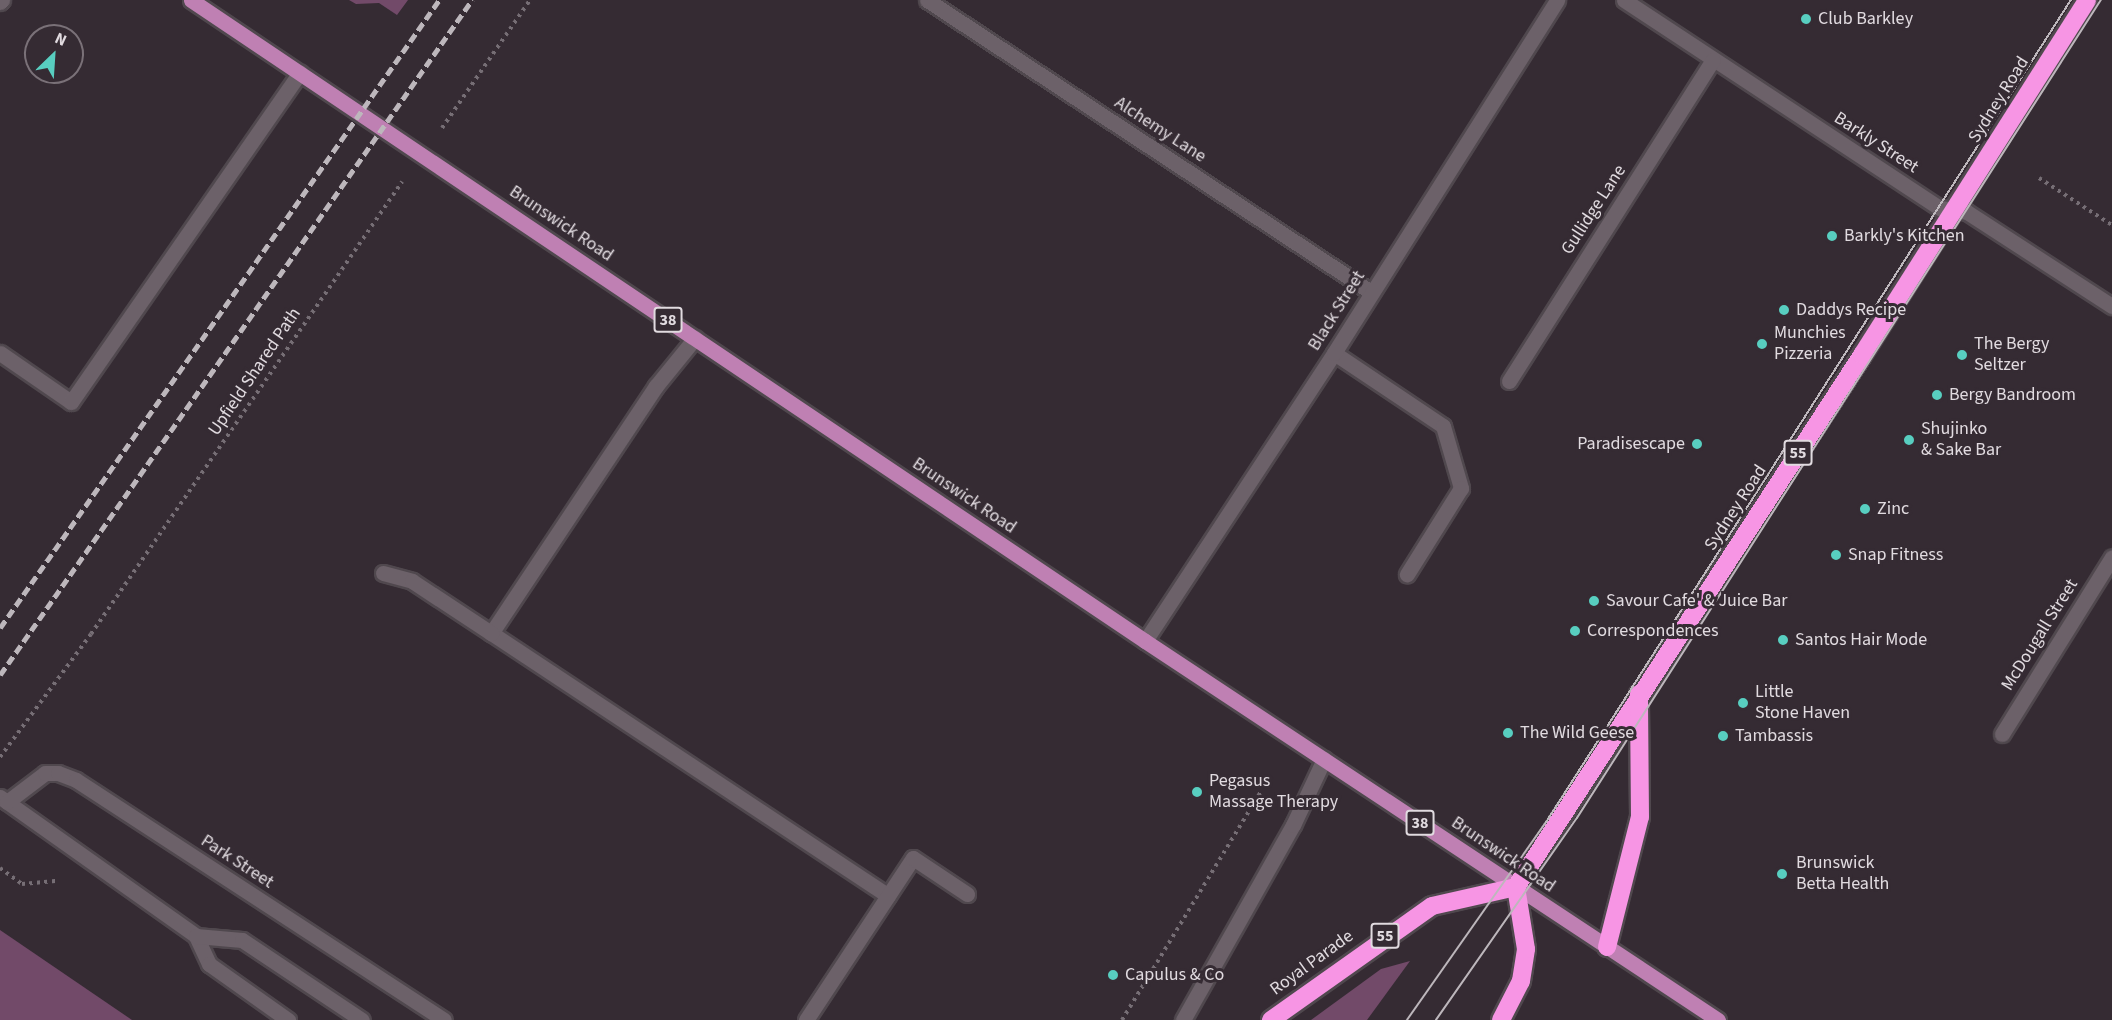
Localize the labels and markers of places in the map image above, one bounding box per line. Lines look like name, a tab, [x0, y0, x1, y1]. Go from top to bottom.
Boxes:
place label: Club Barkley	[1818, 8, 1913, 30]
marker: Club Barkley	[1799, 12, 1813, 26]
place label: Barkly's Kitchen	[1844, 225, 1965, 247]
marker: Barkly's Kitchen	[1825, 229, 1839, 243]
place label: Daddys Recipe	[1796, 299, 1906, 321]
marker: Daddys Recipe	[1777, 303, 1791, 317]
place label: Munchies Pizzeria	[1774, 323, 1846, 366]
place label: The Bergy Seltzer	[1974, 334, 2049, 376]
marker: Munchies Pizzeria	[1755, 337, 1769, 351]
marker: The Bergy Seltzer	[1955, 348, 1969, 362]
place label: Bergy Bandroom	[1949, 384, 2076, 406]
marker: Bergy Bandroom	[1930, 388, 1944, 402]
place label: Shujinko & Sake Bar	[1921, 419, 2001, 462]
place label: Paradisescape	[1577, 433, 1685, 455]
marker: Shujinko & Sake Bar	[1902, 433, 1916, 447]
marker: Paradisescape	[1690, 437, 1704, 451]
place label: Zinc	[1877, 498, 1909, 520]
marker: Zinc	[1858, 502, 1872, 516]
place label: Snap Fitness	[1848, 544, 1943, 566]
marker: Snap Fitness	[1829, 548, 1843, 562]
place label: Savour Cafe' & Juice Bar	[1606, 590, 1788, 612]
marker: Savour Cafe' & Juice Bar	[1587, 594, 1601, 608]
place label: Correspondences	[1587, 620, 1718, 642]
marker: Correspondences	[1568, 624, 1582, 638]
place label: Santos Hair Mode	[1795, 629, 1927, 651]
marker: Santos Hair Mode	[1776, 633, 1790, 647]
place label: Little Stone Haven	[1755, 682, 1850, 724]
marker: Little Stone Haven	[1736, 696, 1750, 710]
place label: The Wild Geese	[1520, 722, 1634, 744]
place label: Tambassis	[1735, 725, 1813, 747]
marker: The Wild Geese	[1501, 726, 1515, 740]
marker: Tambassis	[1716, 729, 1730, 743]
place label: Pegasus Massage Therapy	[1209, 771, 1338, 814]
marker: Pegasus Massage Therapy	[1190, 785, 1204, 799]
place label: Brunswick Betta Health	[1796, 853, 1889, 896]
marker: Brunswick Betta Health	[1773, 865, 1791, 883]
place label: Capulus & Co	[1125, 964, 1224, 986]
marker: Capulus & Co	[1106, 968, 1120, 982]

